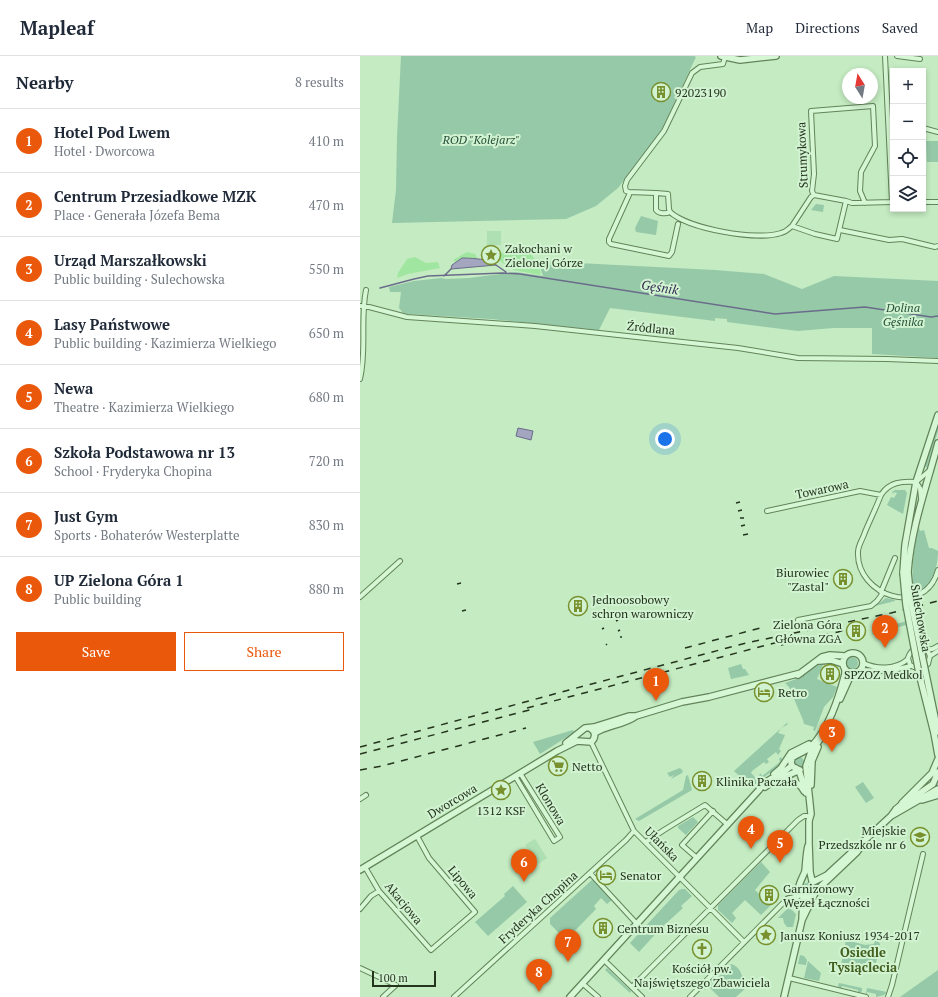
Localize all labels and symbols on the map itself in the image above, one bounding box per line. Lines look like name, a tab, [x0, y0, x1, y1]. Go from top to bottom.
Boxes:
north arrow	[842, 68, 878, 104]
building icon: 92023190	[650, 81, 672, 103]
place label: 92023190	[675, 85, 726, 100]
street label: Strumykowa	[793, 122, 811, 188]
park label: ROD "Kolejarz"	[442, 132, 519, 147]
place label: Zakochani w Zielonej Górze	[505, 241, 583, 270]
place icon: Zakochani w Zielonej Górze	[480, 244, 502, 266]
water label: Gęśnik	[640, 275, 681, 299]
park label: Dolina Gęśnika	[883, 300, 923, 329]
street label: Źródlana	[626, 318, 676, 338]
your location	[655, 429, 675, 449]
street label: Towarowa	[794, 476, 850, 502]
place label: Biurowiec "Zastal"	[776, 565, 829, 594]
building icon: Biurowiec "Zastal"	[832, 568, 854, 590]
street label: Sulechowska	[908, 583, 934, 653]
place label: Jednoosobowy schron warowniczy	[592, 592, 695, 621]
building icon: Jednoosobowy schron warowniczy	[567, 595, 589, 617]
pin: 2	[872, 615, 898, 648]
place label: Zielona Góra Główna ZGA	[773, 617, 843, 646]
building icon: Zielona Góra Główna ZGA	[845, 620, 867, 642]
building icon: SPZOZ Medkol	[819, 663, 841, 685]
place label: SPZOZ Medkol	[844, 667, 923, 682]
pin: 1	[643, 668, 669, 701]
hotel icon: Retro	[753, 681, 775, 703]
place label: Retro	[778, 685, 808, 700]
pin: 3	[819, 719, 845, 752]
supermarket icon: Netto	[547, 755, 569, 777]
place label: Netto	[572, 759, 603, 774]
building icon: Klinika Paczała	[691, 770, 713, 792]
place label: Klinika Paczała	[716, 774, 797, 789]
place icon: 1312 KSF	[490, 779, 512, 801]
street label: Dworcowa	[425, 780, 479, 822]
street label: Klonowa	[533, 780, 569, 828]
place label: 1312 KSF	[476, 803, 526, 818]
pin: 4	[738, 816, 764, 849]
place label: Miejskie Przedszkole nr 6	[819, 823, 907, 852]
street label: Ułańska	[642, 824, 682, 864]
school or university icon: Miejskie Przedszkole nr 6	[909, 826, 931, 848]
pin: 5	[767, 830, 793, 863]
pin: 6	[511, 849, 537, 882]
street label: Lipowa	[445, 863, 481, 901]
hotel icon: Senator	[595, 864, 617, 886]
street label: Fryderyka Chopina	[495, 868, 581, 946]
place label: Senator	[620, 868, 662, 883]
street label: Akacjowa	[382, 879, 426, 927]
place label: Garnizonowy Węzeł Łączności	[783, 881, 870, 910]
building icon: Garnizonowy Węzeł Łączności	[758, 884, 780, 906]
building icon: Centrum Biznesu	[592, 917, 614, 939]
place label: Centrum Biznesu	[617, 921, 709, 936]
place icon: Janusz Koniusz 1934-2017	[755, 924, 777, 946]
place label: Janusz Koniusz 1934-2017	[780, 928, 920, 943]
pin: 7	[555, 929, 581, 962]
church icon: Kościół pw. Najświętszego Zbawiciela	[691, 938, 713, 960]
district label: Osiedle Tysiąclecia	[829, 943, 898, 976]
pin: 8	[526, 959, 552, 992]
place label: Kościół pw. Najświętszego Zbawiciela	[634, 961, 770, 990]
scale bar	[372, 969, 436, 988]

